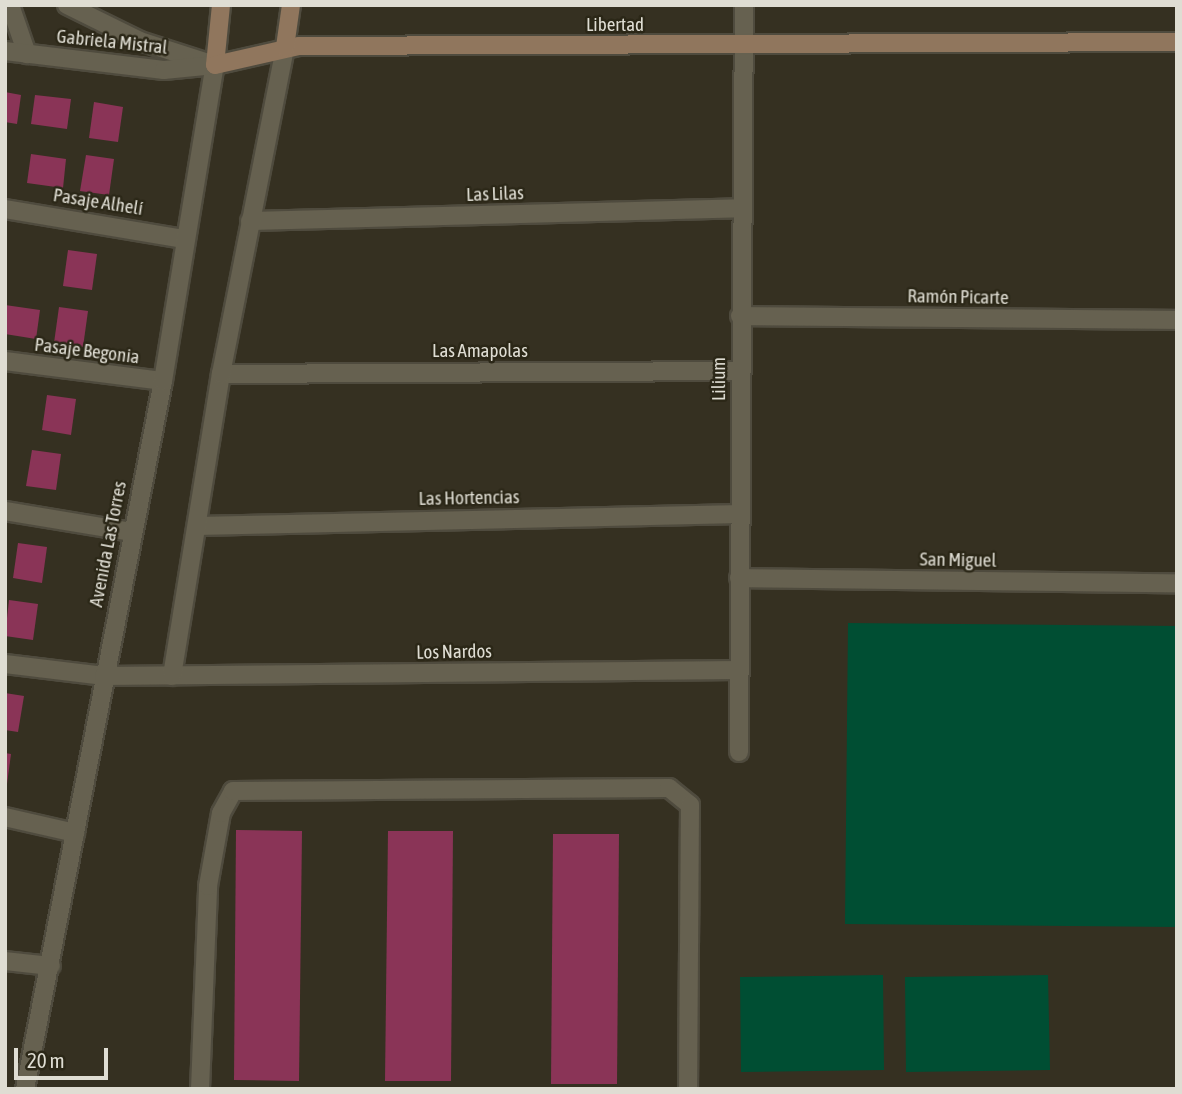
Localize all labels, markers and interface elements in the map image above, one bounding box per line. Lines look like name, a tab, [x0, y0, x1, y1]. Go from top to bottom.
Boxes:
street label: Libertad	[586, 14, 644, 36]
street label: Gabriela Mistral	[55, 25, 169, 59]
street label: Las Lilas	[466, 182, 524, 206]
street label: Pasaje Alhelí	[52, 184, 144, 220]
street label: Ramón Picarte	[907, 285, 1009, 309]
street label: Pasaje Begonia	[33, 333, 141, 369]
street label: Las Amapolas	[432, 340, 528, 362]
street label: Lilium	[708, 357, 730, 401]
street label: Avenida Las Torres	[85, 479, 131, 609]
street label: Las Hortencias	[418, 486, 520, 510]
street label: San Miguel	[919, 548, 997, 572]
street label: Los Nardos	[416, 640, 492, 664]
scale bar	[18, 1034, 112, 1078]
text: 20 m	[27, 1048, 65, 1072]

